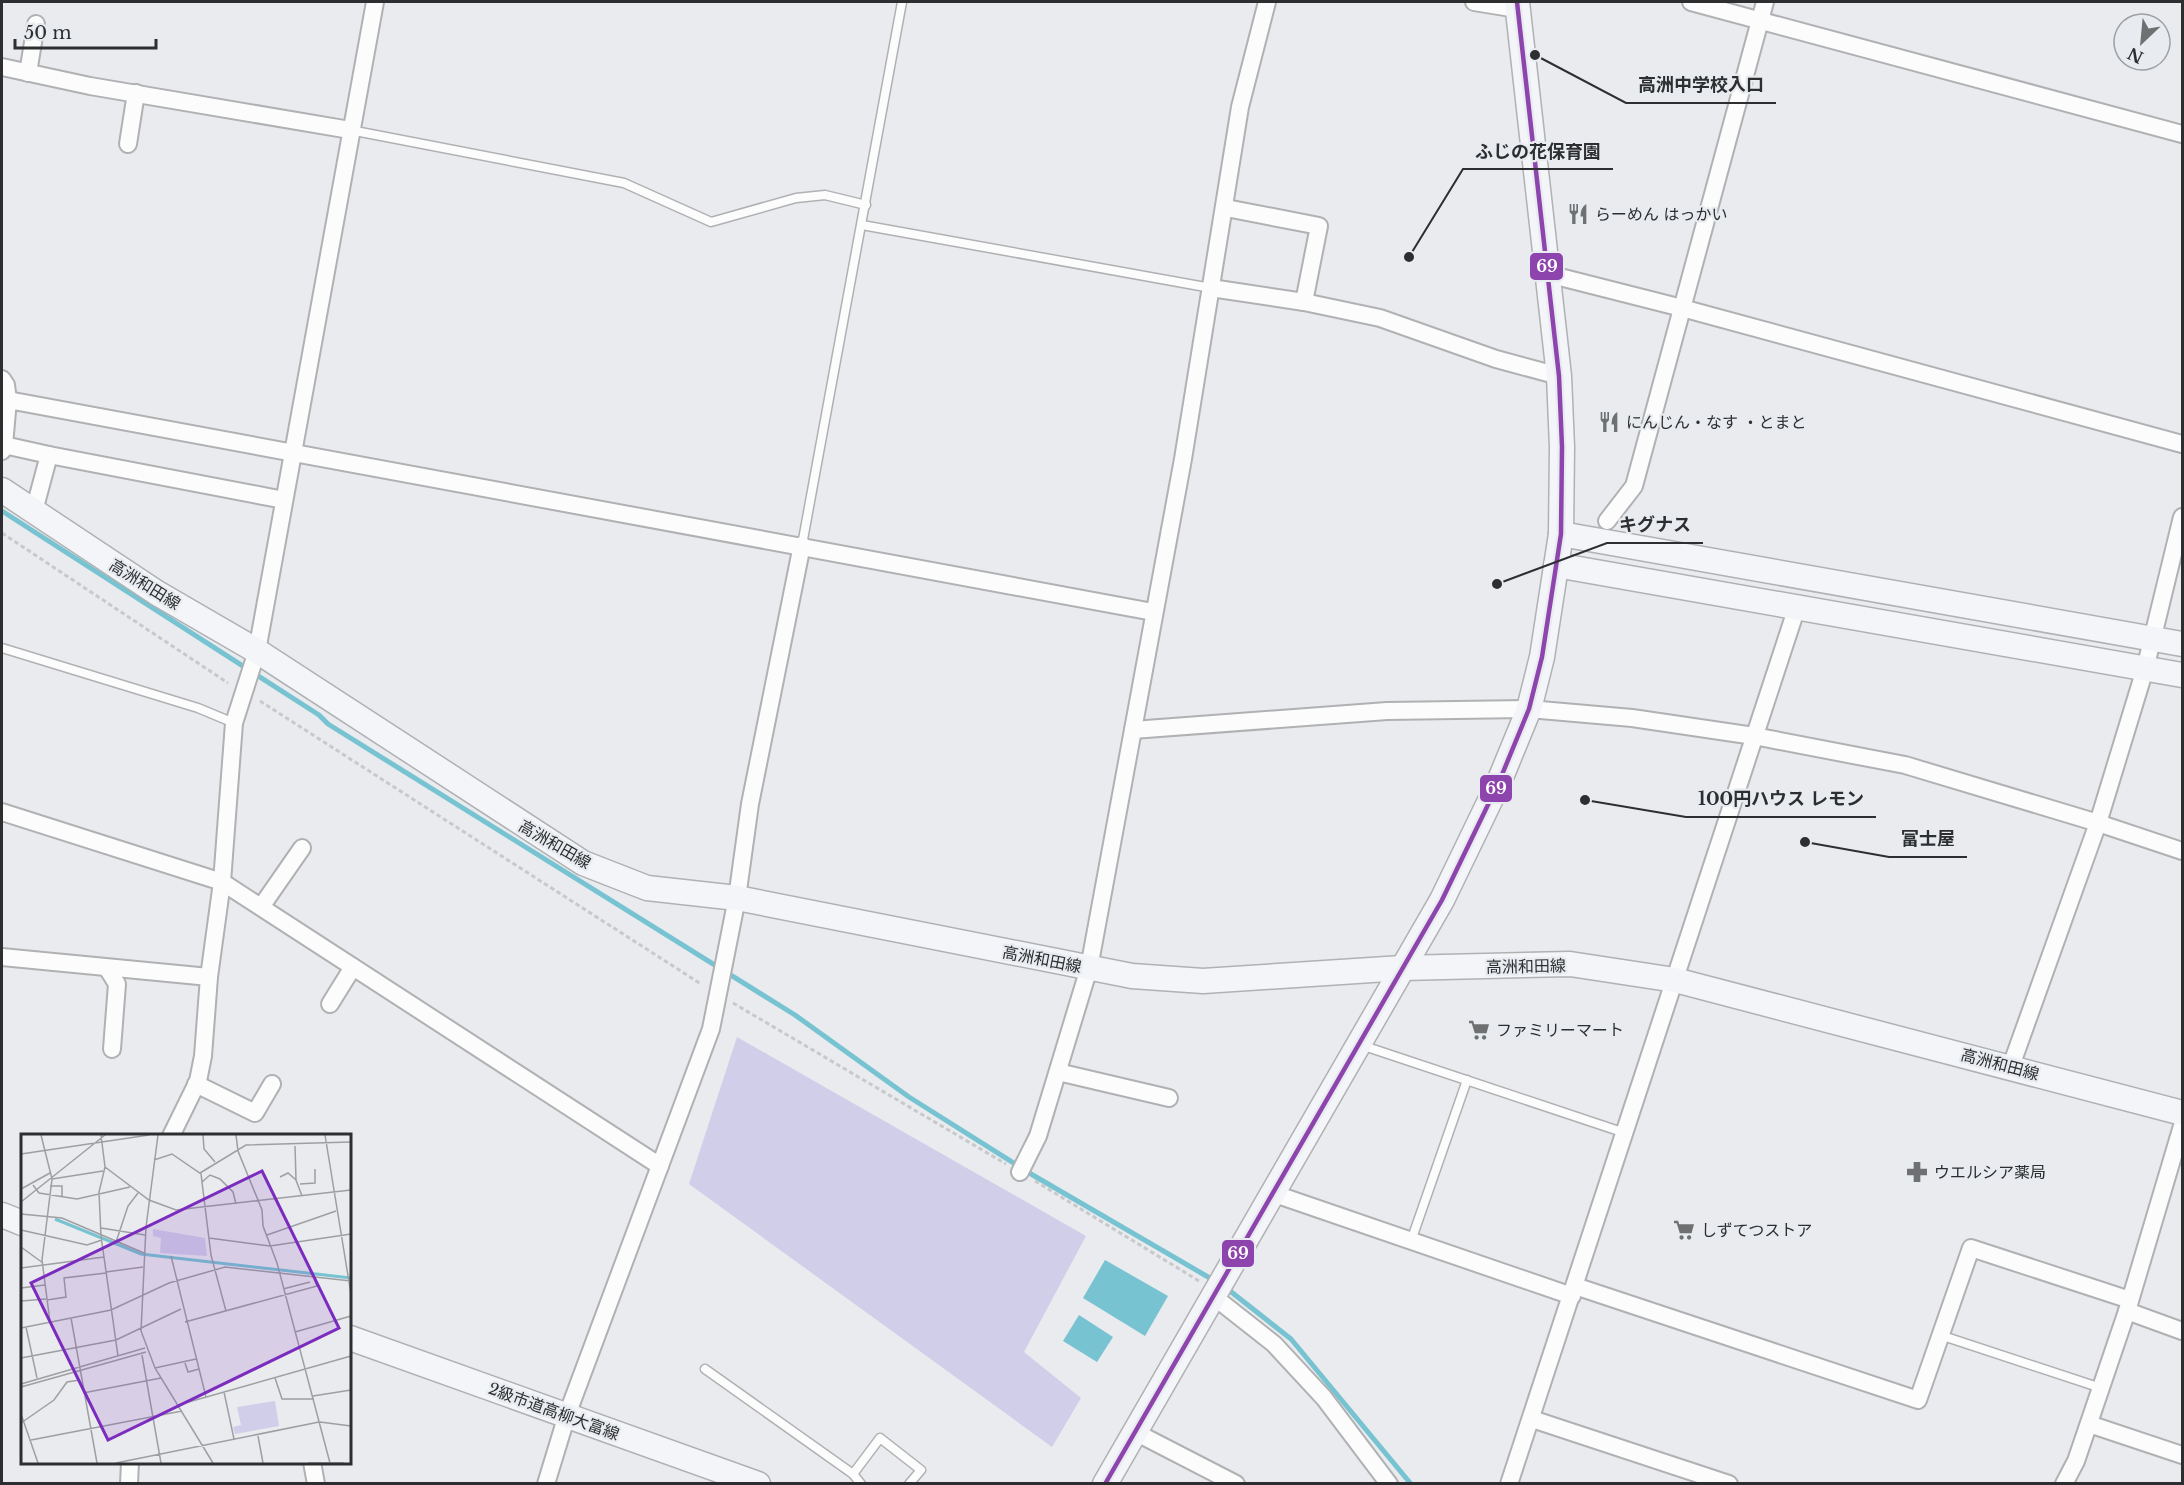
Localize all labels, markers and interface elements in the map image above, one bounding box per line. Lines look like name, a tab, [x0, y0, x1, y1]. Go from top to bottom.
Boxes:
scale bar	[15, 12, 156, 50]
north arrow	[2112, 12, 2172, 72]
text: 50 m	[24, 22, 72, 44]
text: N	[2124, 43, 2147, 68]
callout: 高洲中学校入口	[1626, 67, 1776, 103]
text: 高洲中学校入口	[1638, 74, 1764, 96]
callout: ふじの花保育園	[1463, 133, 1613, 169]
text: ふじの花保育園	[1475, 141, 1601, 163]
restaurant icon: らーめん はっかい	[1566, 202, 1590, 226]
place label: らーめん はっかい	[1595, 204, 1728, 224]
line badge: 69	[1529, 252, 1564, 281]
text: 69	[1536, 256, 1558, 276]
restaurant icon: にんじん・なす ・とまと	[1597, 410, 1621, 434]
place label: にんじん・なす ・とまと	[1626, 412, 1807, 432]
callout: キグナス	[1607, 507, 1703, 543]
text: キグナス	[1619, 514, 1691, 536]
street label: 高洲和田線	[106, 554, 184, 614]
line badge: 69	[1479, 774, 1513, 803]
text: 69	[1485, 778, 1507, 798]
callout: 100円ハウス レモン	[1686, 781, 1876, 817]
text: 100円ハウス レモン	[1698, 788, 1864, 810]
street label: 高洲和田線	[515, 815, 595, 873]
callout: 富士屋	[1889, 821, 1967, 857]
text: 富士屋	[1901, 828, 1955, 850]
street label: 高洲和田線	[1001, 942, 1083, 976]
street label: 高洲和田線	[1486, 955, 1566, 977]
supermarket icon: ファミリーマート	[1467, 1018, 1491, 1042]
place label: ファミリーマート	[1496, 1020, 1624, 1040]
street label: 高洲和田線	[1959, 1044, 2041, 1084]
inset map	[21, 1134, 351, 1464]
pharmacy icon: ウエルシア薬局	[1905, 1160, 1929, 1184]
place label: ウエルシア薬局	[1934, 1162, 2046, 1182]
supermarket icon: しずてつストア	[1672, 1218, 1696, 1242]
place label: しずてつストア	[1701, 1220, 1812, 1240]
line badge: 69	[1221, 1239, 1255, 1268]
text: 69	[1227, 1243, 1249, 1263]
street label: 2級市道高柳大富線	[486, 1378, 622, 1444]

